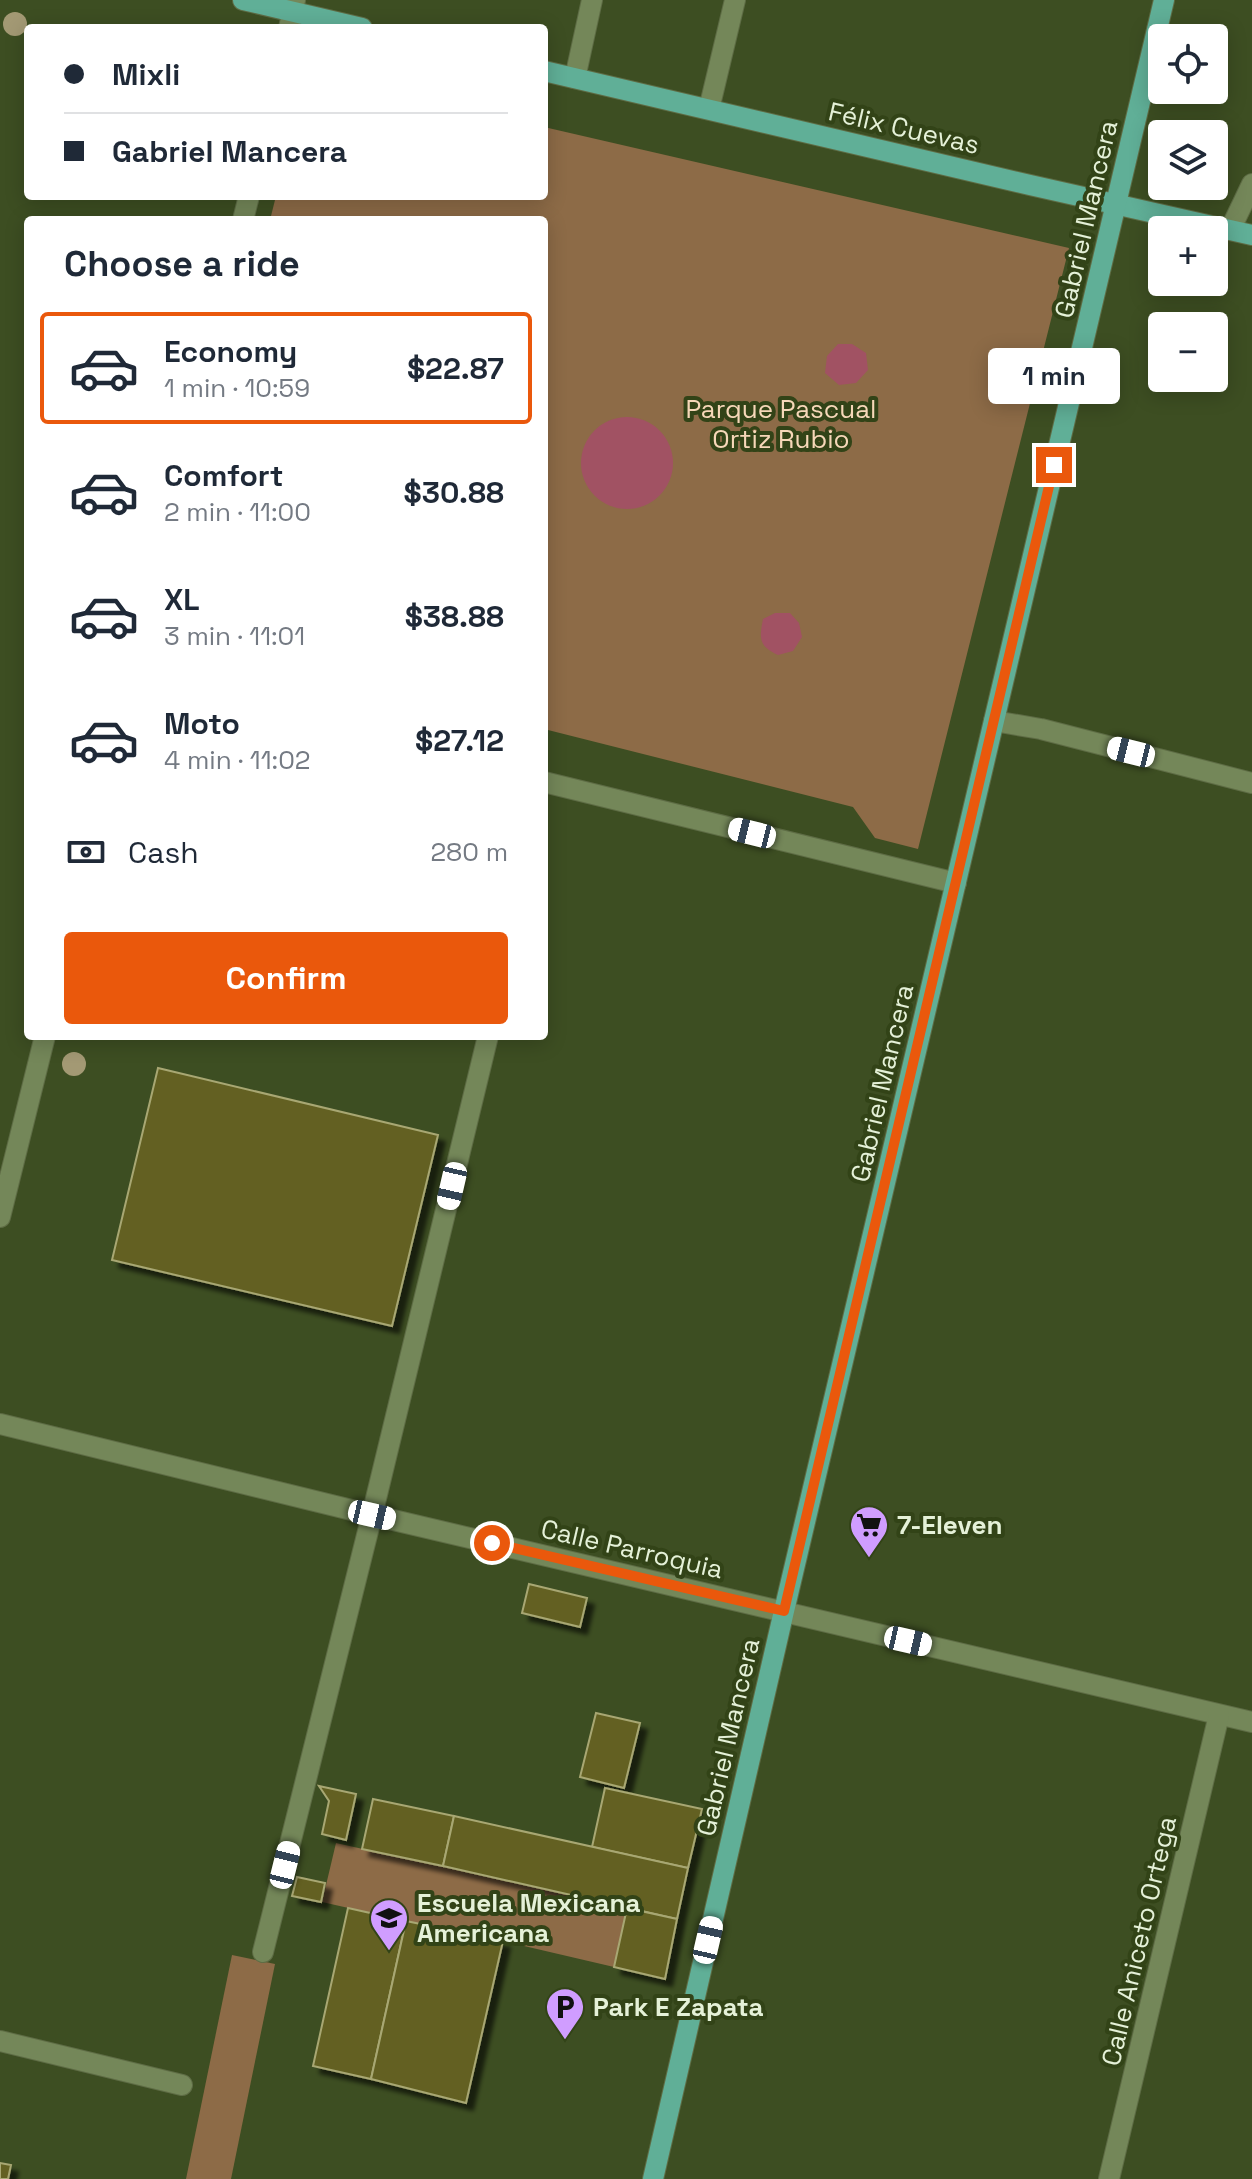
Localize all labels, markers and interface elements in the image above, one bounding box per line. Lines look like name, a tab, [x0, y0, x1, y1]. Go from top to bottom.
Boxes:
map controls	[1148, 24, 1228, 392]
button: locate	[1148, 24, 1228, 104]
text: Mixli	[112, 55, 180, 94]
street label: Félix Cuevas	[825, 94, 983, 162]
street label: Gabriel Mancera	[1047, 117, 1125, 321]
button: layers	[1148, 120, 1228, 200]
text: Gabriel Mancera	[112, 132, 347, 171]
button: +	[1148, 216, 1228, 296]
text: Choose a ride	[64, 241, 300, 287]
button: −	[1148, 312, 1228, 392]
icon: car	[68, 332, 140, 404]
text: Economy	[164, 332, 297, 371]
text: $22.87	[407, 349, 504, 388]
callout: 1 min	[988, 349, 1120, 405]
text: 1 min	[1022, 359, 1086, 393]
text: 1 min · 10:59	[164, 371, 310, 405]
park label: Parque Pascual Ortiz Rubio	[685, 392, 877, 456]
route end	[1036, 447, 1072, 483]
icon: car	[68, 456, 140, 528]
text: Comfort	[164, 456, 283, 495]
text: $30.88	[404, 473, 504, 512]
text: 2 min · 11:00	[164, 495, 311, 529]
icon: car	[68, 580, 140, 652]
text: XL	[164, 580, 200, 619]
text: $38.88	[405, 597, 504, 636]
text: 3 min · 11:01	[164, 619, 305, 653]
icon: car	[68, 704, 140, 776]
text: Moto	[164, 704, 240, 743]
text: $27.12	[415, 721, 504, 760]
car	[1105, 735, 1157, 769]
text: 4 min · 11:02	[164, 743, 310, 777]
car	[726, 816, 778, 850]
icon: cash	[64, 830, 108, 874]
text: Cash	[128, 833, 199, 872]
text: 280 m	[430, 835, 508, 869]
button: Confirm	[64, 932, 508, 1024]
street label: Gabriel Mancera	[843, 981, 921, 1185]
car	[435, 1160, 469, 1212]
car	[346, 1498, 398, 1532]
supermarket icon: 7-Eleven	[848, 1504, 890, 1559]
place label: 7-Eleven	[897, 1508, 1002, 1542]
street label: Calle Parroquia	[538, 1512, 726, 1586]
route start	[474, 1525, 510, 1561]
car	[882, 1624, 934, 1658]
street label: Gabriel Mancera	[689, 1635, 767, 1839]
street label: Calle Aniceto Ortega	[1094, 1813, 1184, 2069]
car	[268, 1839, 302, 1891]
place label: Escuela Mexicana Americana	[417, 1886, 641, 1950]
school or university icon: Escuela Mexicana Americana	[368, 1897, 410, 1952]
car	[691, 1914, 725, 1966]
parking icon: Park E Zapata	[544, 1986, 586, 2041]
place label: Park E Zapata	[593, 1990, 764, 2024]

